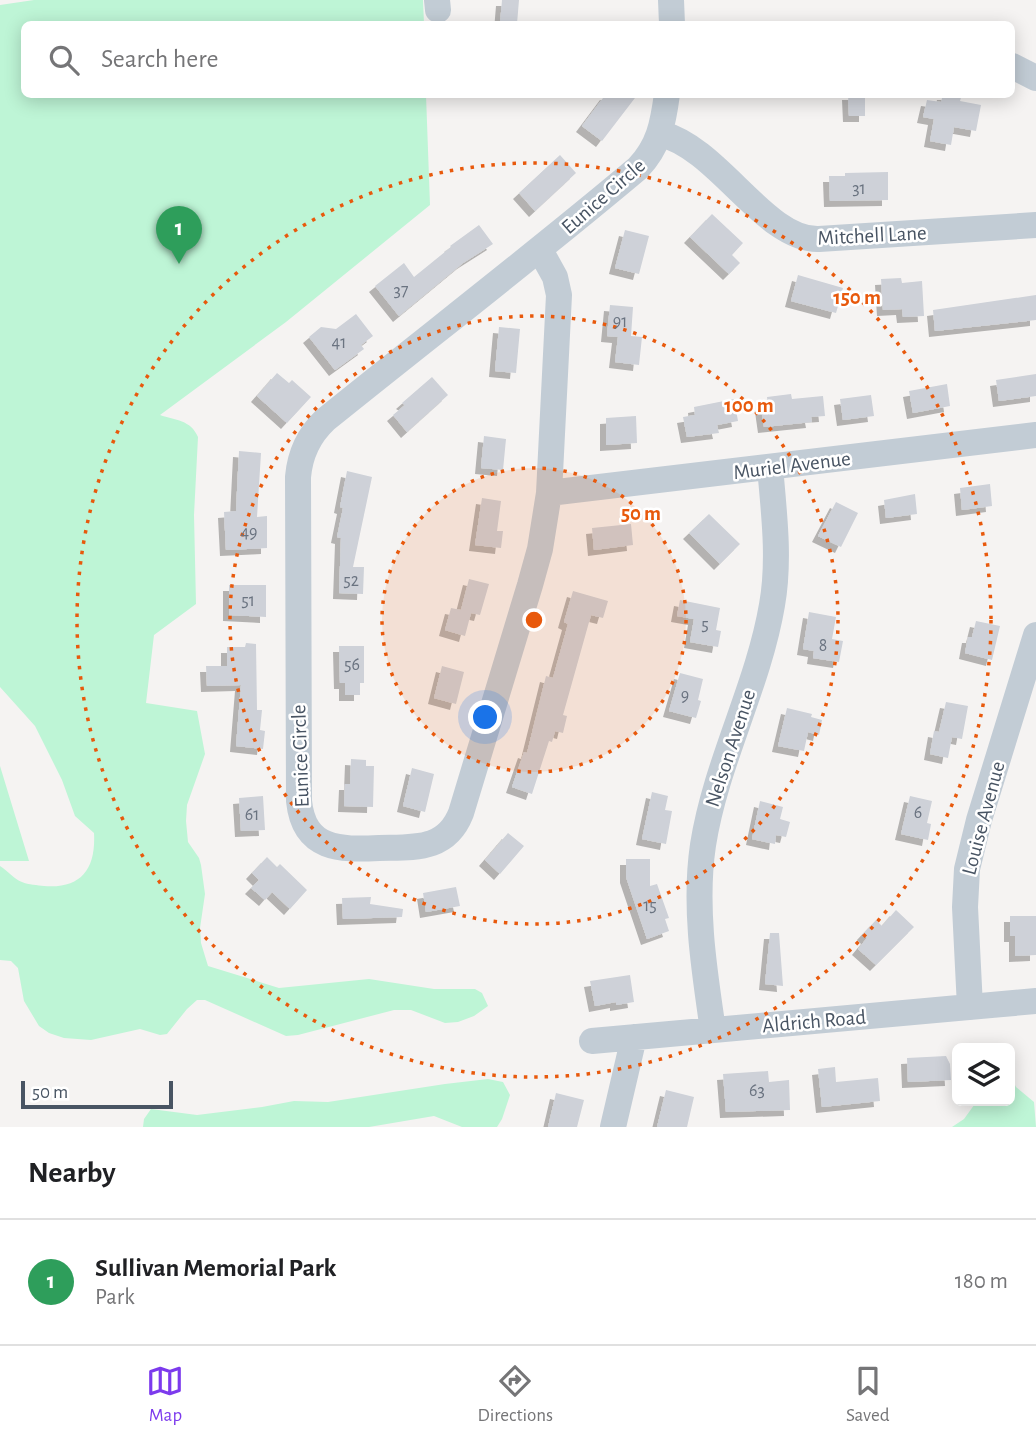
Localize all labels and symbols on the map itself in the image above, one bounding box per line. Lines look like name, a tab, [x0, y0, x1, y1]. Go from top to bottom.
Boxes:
street label: Eunice Circle	[558, 155, 649, 238]
house number: 31	[852, 180, 866, 198]
pin: 1	[156, 206, 202, 264]
street label: Mitchell Lane	[817, 222, 927, 249]
house number: 37	[394, 282, 408, 300]
text: 150 m	[833, 287, 881, 308]
house number: 91	[613, 313, 627, 331]
house number: 41	[332, 334, 346, 352]
text: 100 m	[724, 395, 774, 416]
street label: Muriel Avenue	[732, 448, 852, 483]
text: 50 m	[621, 503, 661, 524]
house number: 49	[240, 524, 258, 542]
house number: 52	[343, 572, 359, 590]
house number: 51	[241, 592, 255, 610]
centre of rings	[522, 608, 546, 632]
house number: 5	[701, 616, 709, 634]
house number: 8	[819, 637, 827, 655]
house number: 56	[344, 656, 360, 674]
house number: 9	[681, 687, 689, 705]
street label: Nelson Avenue	[702, 687, 759, 810]
your location	[468, 700, 502, 734]
street label: Eunice Circle	[288, 704, 313, 808]
street label: Louise Avenue	[958, 759, 1009, 877]
house number: 6	[914, 804, 922, 822]
house number: 61	[245, 806, 259, 824]
house number: 15	[643, 897, 657, 915]
street label: Aldrich Road	[761, 1006, 867, 1037]
scale bar	[21, 1078, 173, 1110]
house number: 63	[749, 1082, 765, 1100]

